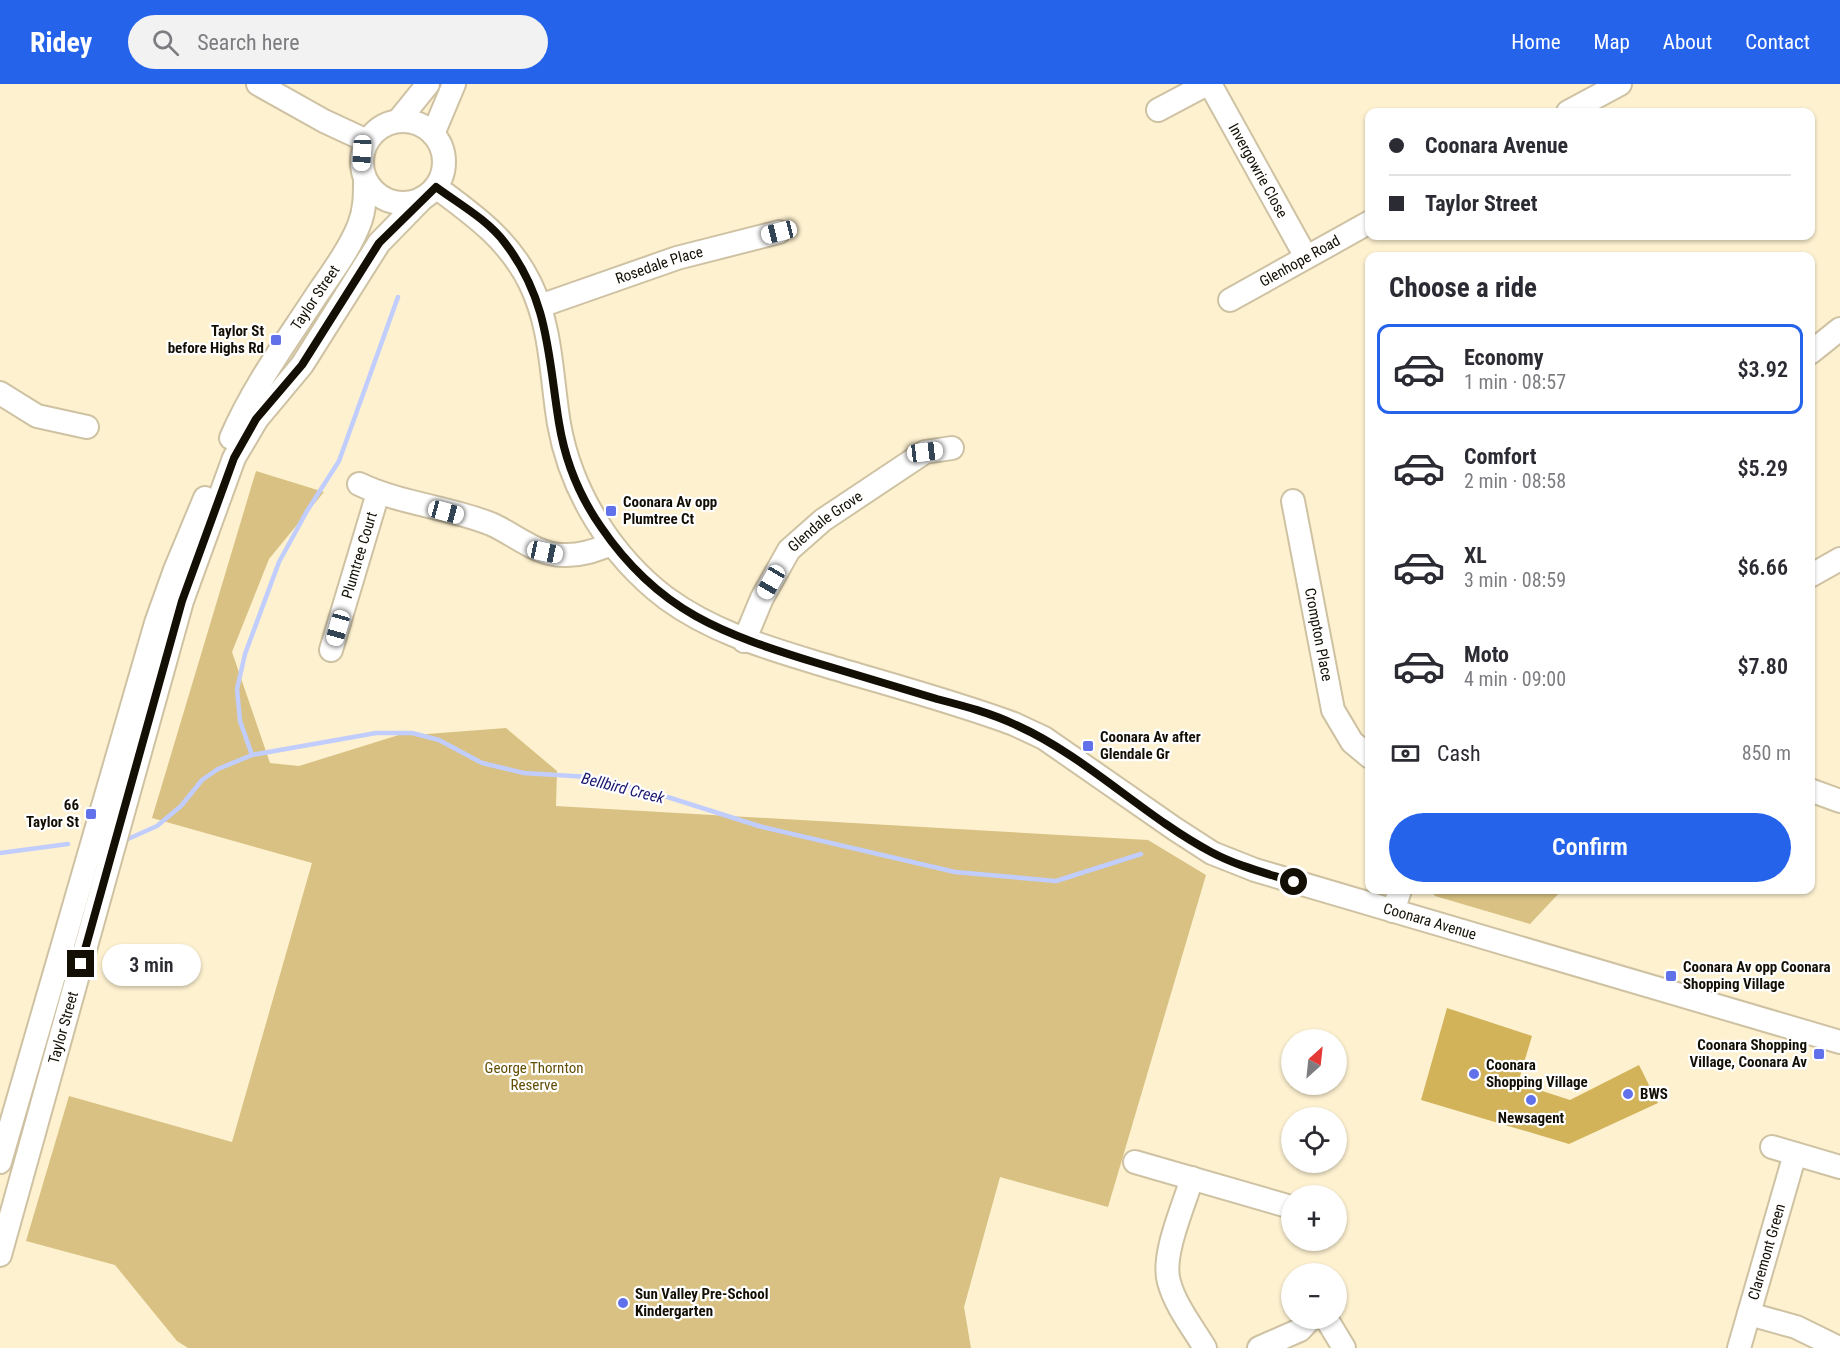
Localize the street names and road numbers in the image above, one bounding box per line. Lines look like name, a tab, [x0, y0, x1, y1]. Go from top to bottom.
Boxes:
street label: Invergowrie Close	[1225, 120, 1291, 221]
street label: Glenhope Road	[1256, 231, 1343, 291]
street label: Rosedale Place	[613, 243, 705, 288]
street label: Taylor Street	[287, 262, 343, 333]
street label: Glendale Grove	[784, 487, 866, 556]
street label: Plumtree Court	[338, 510, 381, 601]
street label: Crompton Place	[1301, 586, 1336, 683]
street label: Coonara Avenue	[1381, 899, 1479, 944]
street label: Taylor Street	[45, 989, 82, 1066]
street label: Claremont Green	[1744, 1202, 1789, 1302]

